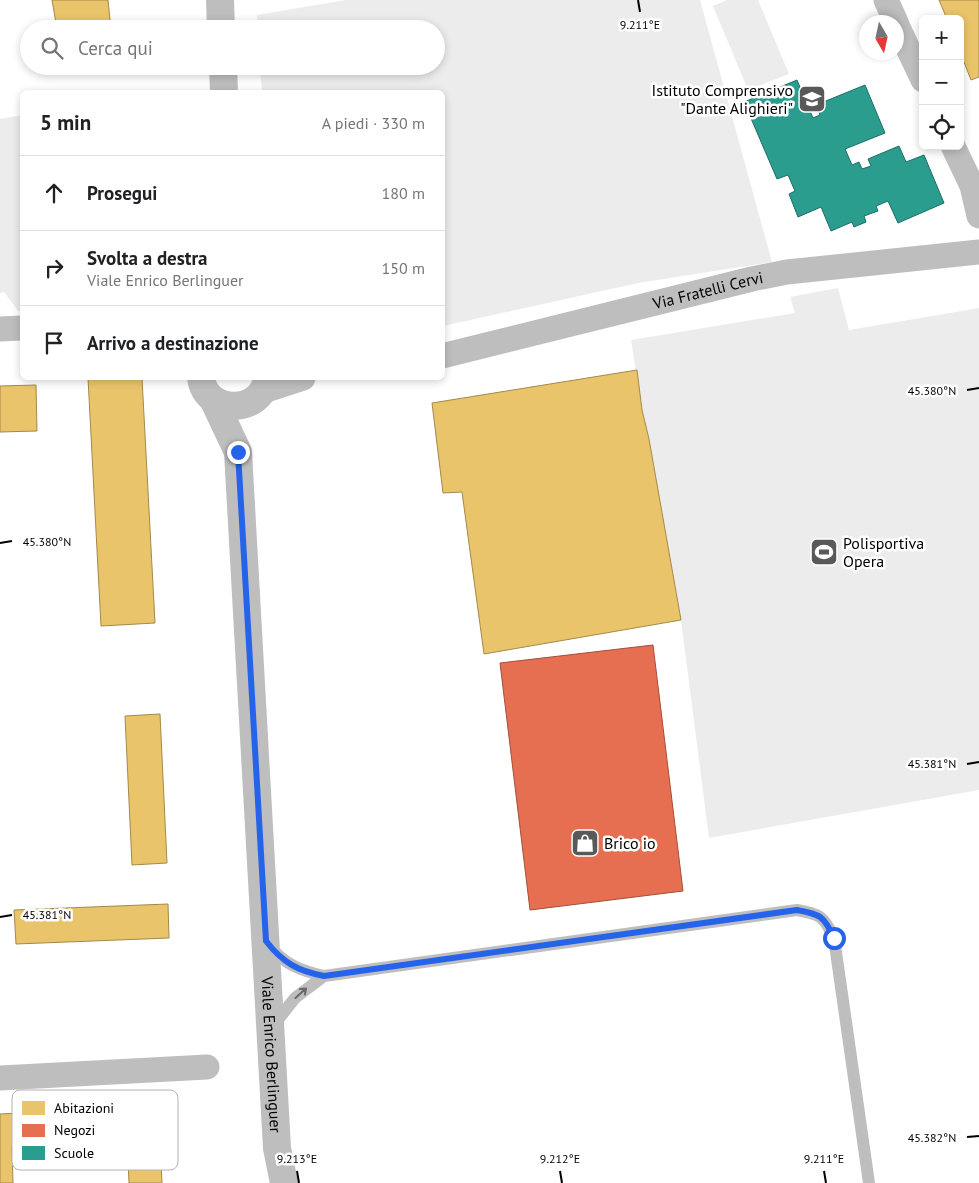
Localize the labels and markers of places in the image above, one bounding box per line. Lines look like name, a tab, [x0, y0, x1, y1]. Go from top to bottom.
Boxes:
place label: Istituto Comprensivo "Dante Alighieri"	[651, 80, 793, 118]
school or university icon: Istituto Comprensivo "Dante Alighieri"	[797, 84, 827, 114]
place label: Polisportiva Opera	[843, 533, 924, 571]
sports icon: Polisportiva Opera	[809, 537, 839, 567]
shop icon: Brico io	[570, 828, 600, 858]
place label: Brico io	[604, 833, 656, 853]

